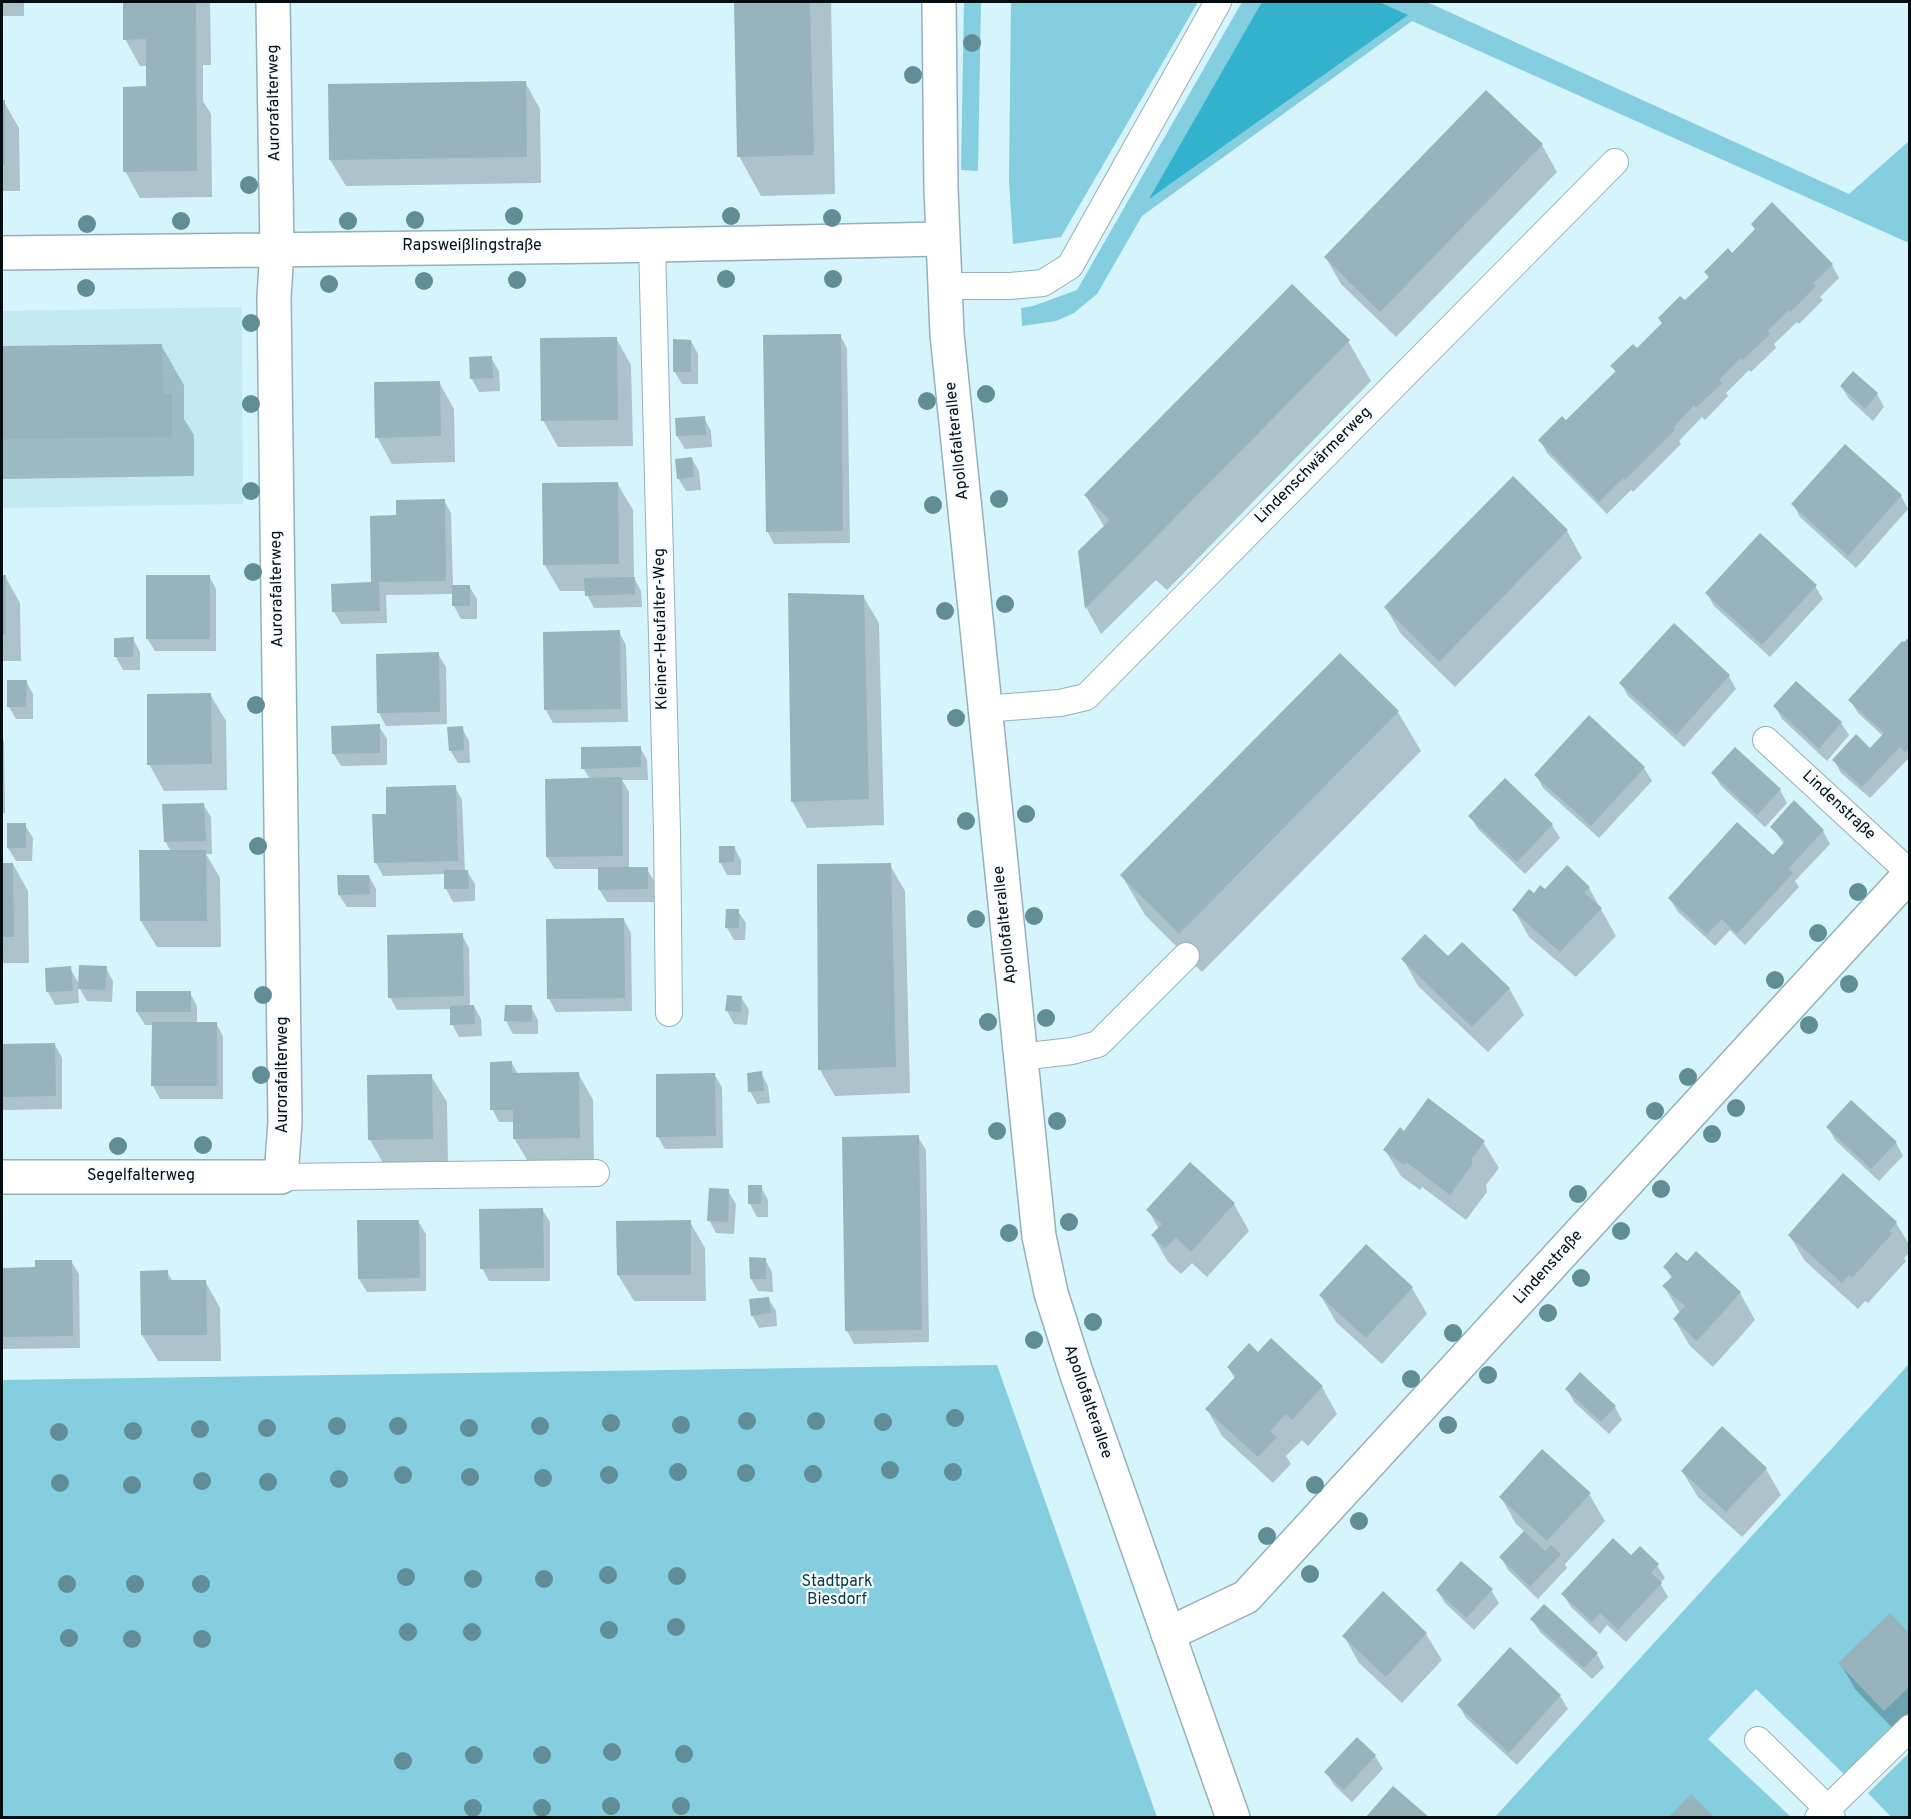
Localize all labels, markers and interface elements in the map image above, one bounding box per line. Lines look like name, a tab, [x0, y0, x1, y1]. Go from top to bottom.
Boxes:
street label: Aurorafalterweg	[264, 44, 286, 162]
street label: Rapsweißlingstraße	[402, 237, 542, 257]
street label: Apollofalterallee	[942, 381, 974, 501]
street label: Lindenschwärmerweg	[1252, 404, 1376, 528]
street label: Aurorafalterweg	[267, 530, 289, 648]
street label: Kleiner-Heufalter-Weg	[651, 548, 673, 710]
street label: Lindenstraße	[1797, 767, 1879, 845]
street label: Apollofalterallee	[990, 865, 1022, 985]
street label: Aurorafalterweg	[274, 1017, 294, 1133]
street label: Segelfalterweg	[87, 1167, 195, 1187]
street label: Lindenstraße	[1511, 1227, 1587, 1309]
street label: Apollofalterallee	[1059, 1343, 1115, 1461]
park label: Stadtpark Biesdorf	[802, 1573, 872, 1611]

